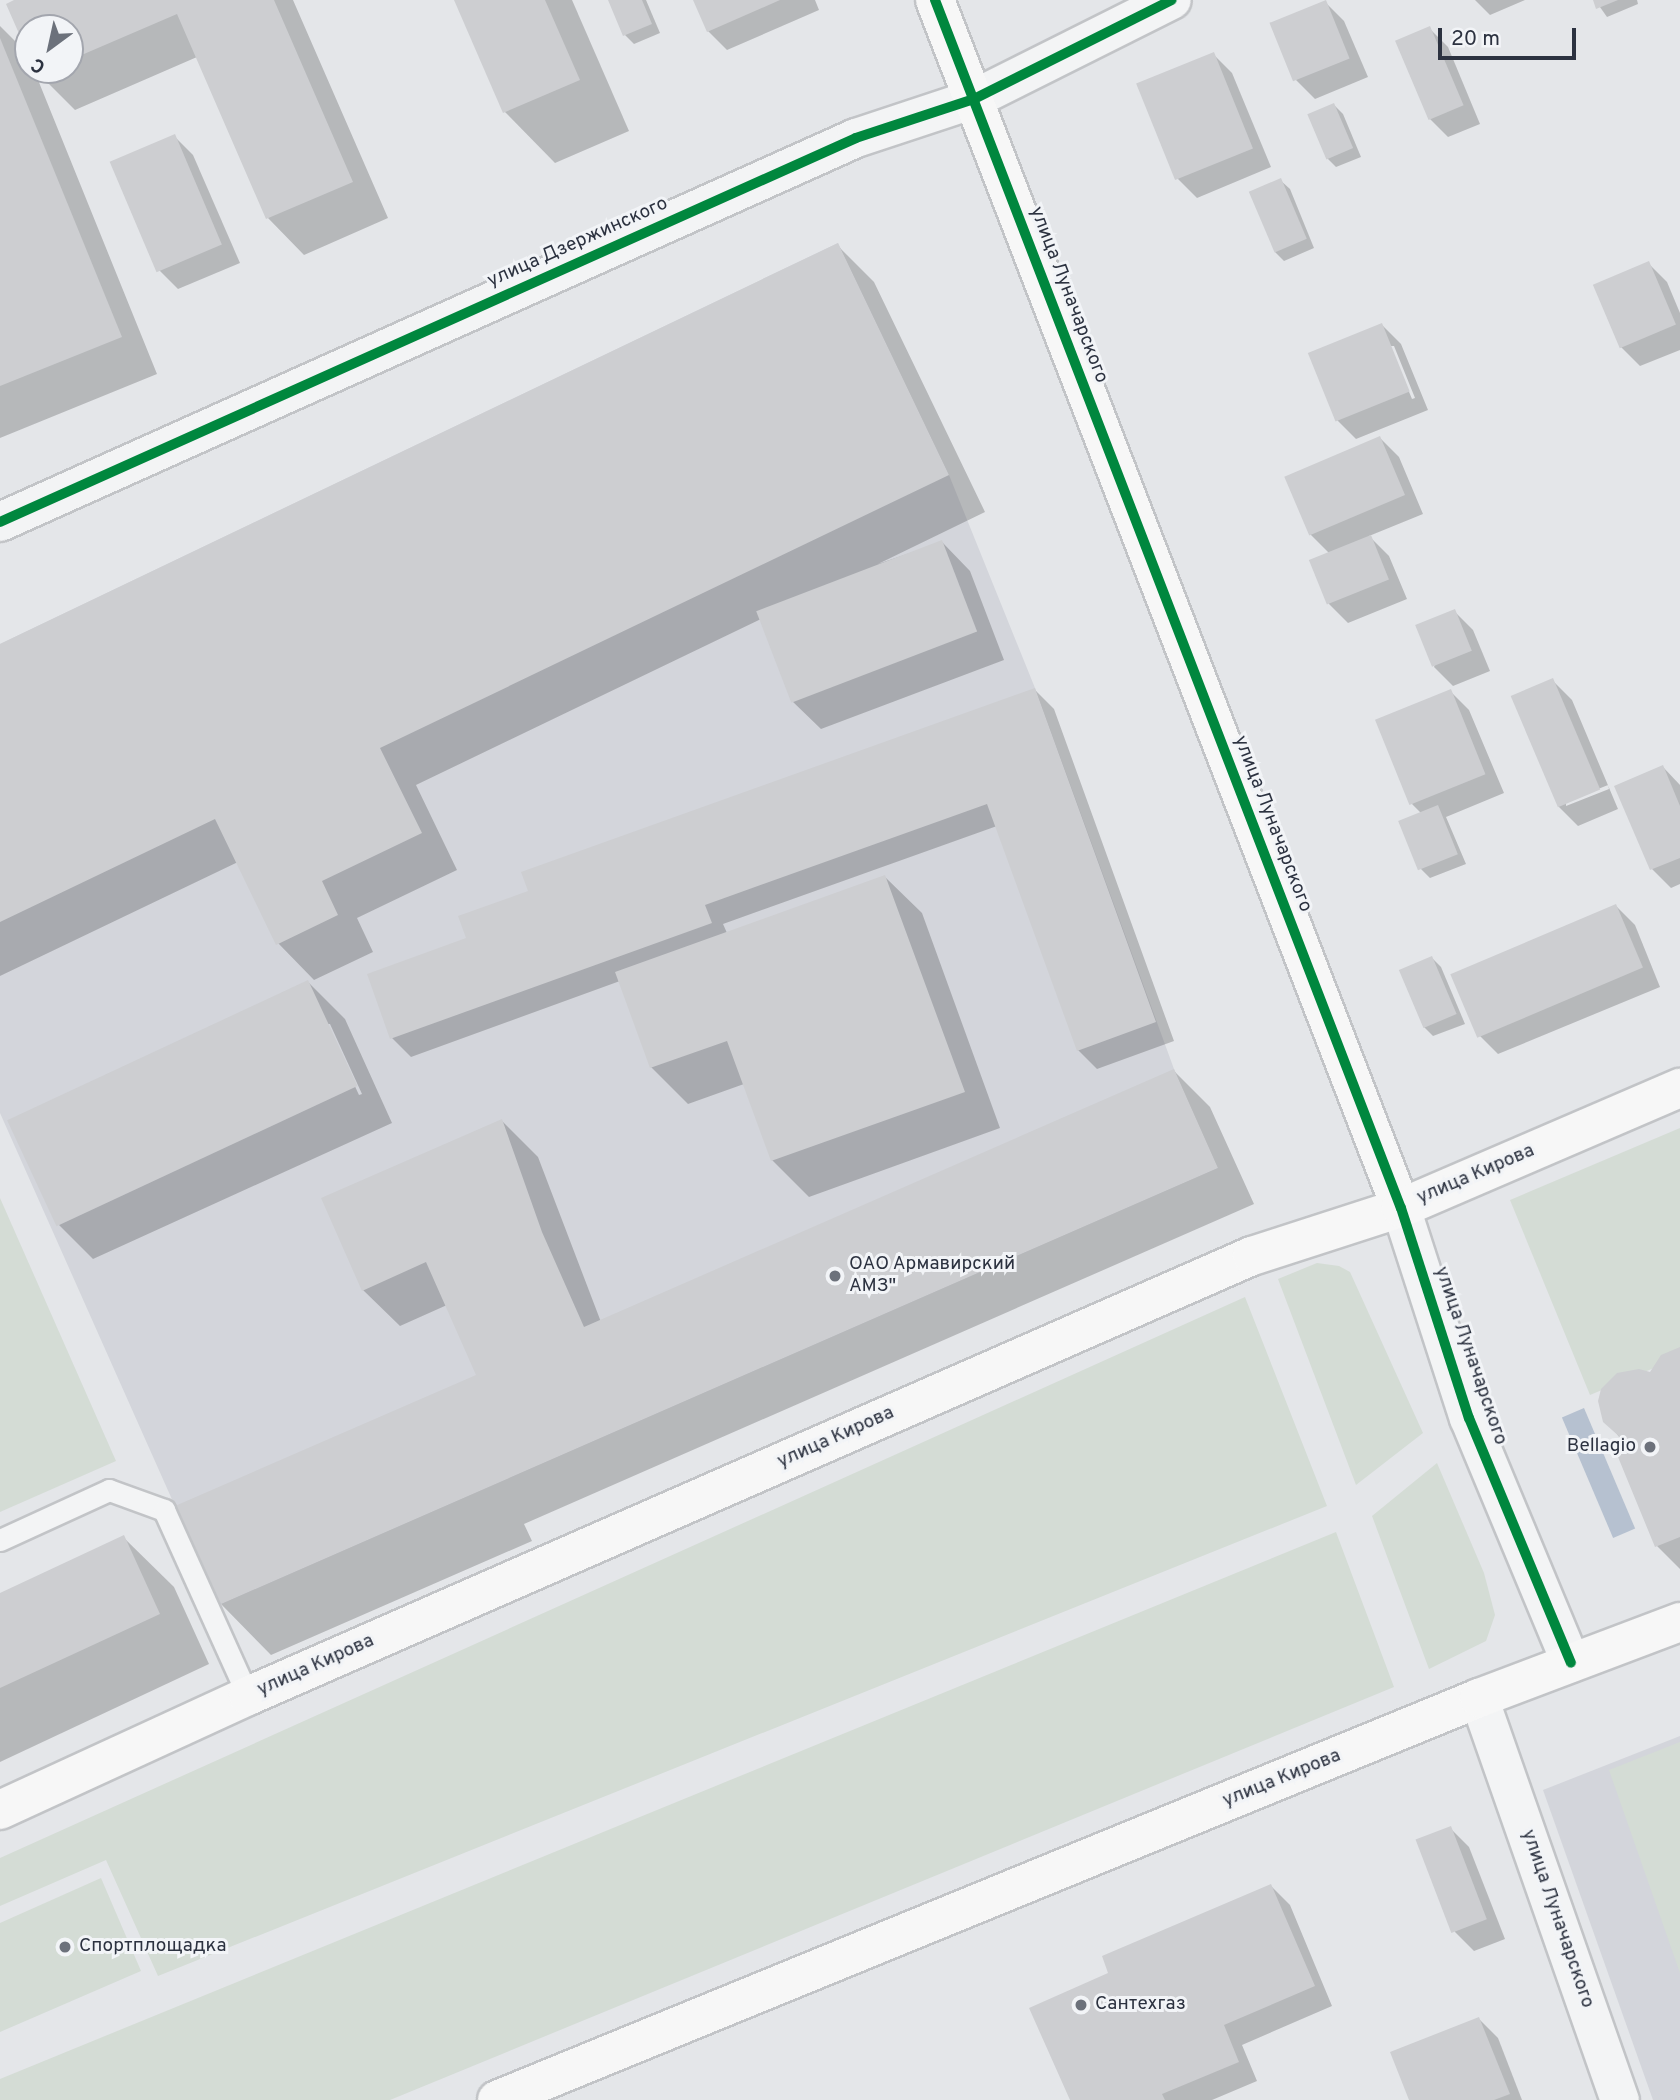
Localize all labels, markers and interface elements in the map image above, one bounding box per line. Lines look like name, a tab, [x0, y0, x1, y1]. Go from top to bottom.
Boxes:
north arrow	[14, 14, 84, 84]
scale bar	[1442, 14, 1580, 58]
text: 20 m	[1451, 26, 1500, 53]
text: С	[27, 52, 50, 78]
street label: улица Дзержинского	[484, 193, 672, 293]
street label: улица Луначарского	[1024, 204, 1112, 386]
street label: улица Луначарского	[1228, 733, 1316, 915]
street label: улица Кирова	[1414, 1140, 1538, 1210]
place label: ОАО Армавирский АМЗ"	[849, 1254, 1016, 1298]
street label: улица Луначарского	[1429, 1264, 1511, 1448]
marker: ОАО Армавирский АМЗ"	[827, 1268, 843, 1284]
street label: улица Кирова	[774, 1402, 898, 1474]
place label: Bellagio	[1567, 1436, 1636, 1458]
marker: Bellagio	[1642, 1439, 1658, 1455]
street label: улица Кирова	[254, 1630, 378, 1702]
street label: улица Кирова	[1220, 1745, 1344, 1813]
street label: улица Луначарского	[1516, 1827, 1598, 2011]
place label: Спортплощадка	[79, 1936, 226, 1958]
marker: Спортплощадка	[57, 1939, 73, 1955]
place label: Сантехгаз	[1095, 1994, 1186, 2016]
marker: Сантехгаз	[1073, 1997, 1089, 2013]

